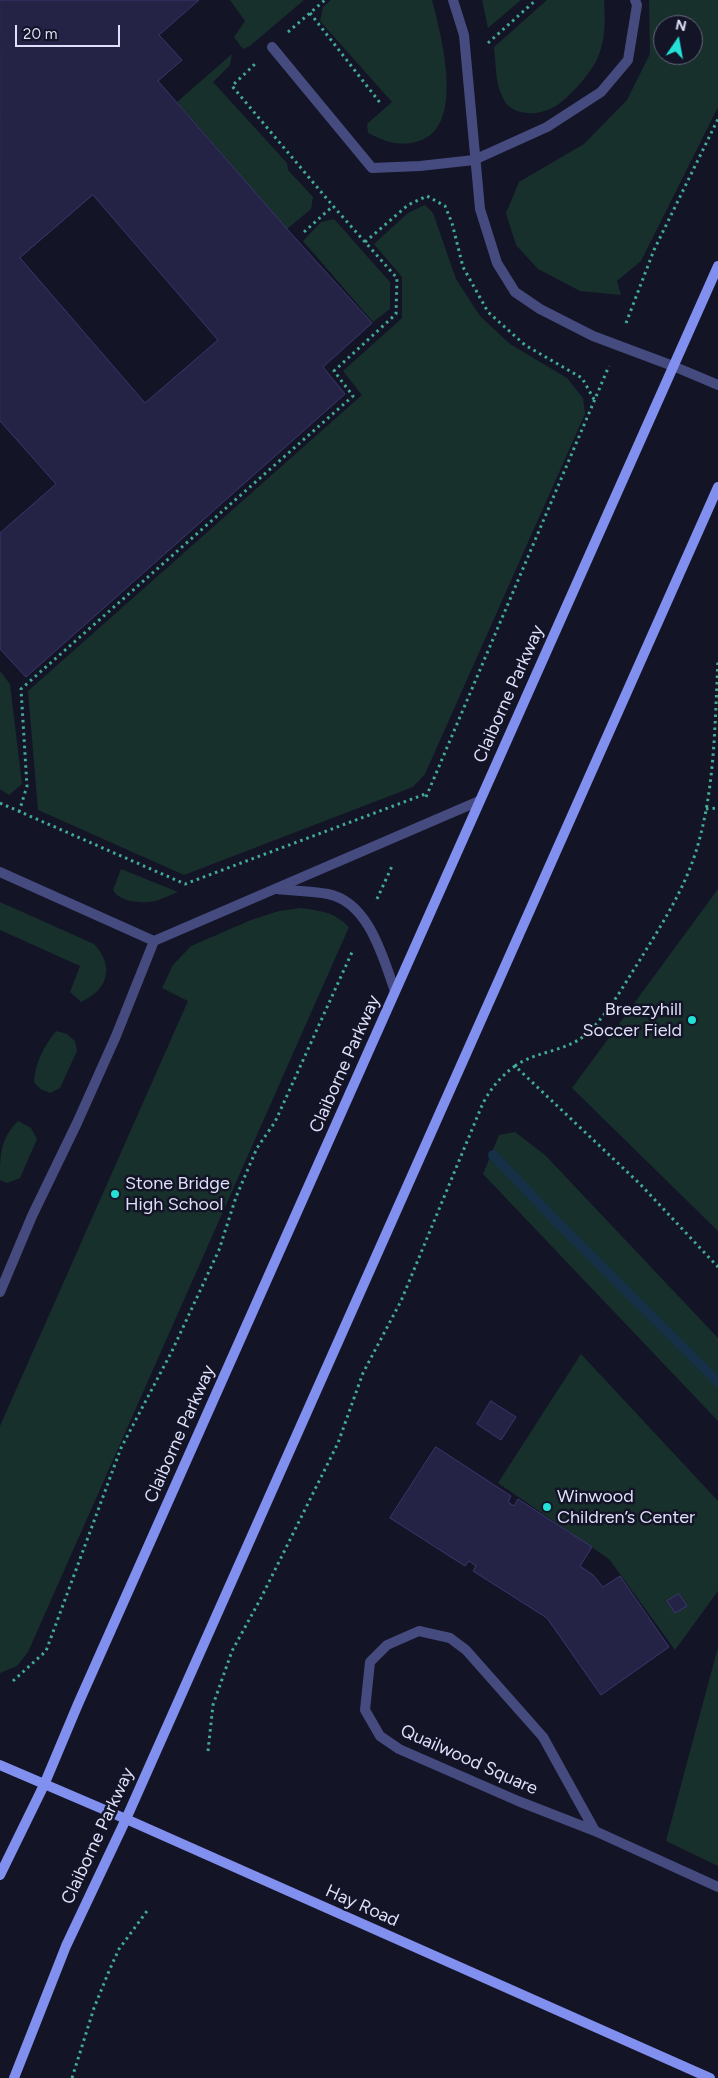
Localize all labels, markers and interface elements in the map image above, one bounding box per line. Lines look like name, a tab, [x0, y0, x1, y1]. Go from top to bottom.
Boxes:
scale bar	[18, 15, 122, 47]
north arrow	[653, 15, 703, 65]
text: N	[674, 16, 688, 35]
text: 20 m	[23, 25, 57, 43]
street label: Claiborne Parkway	[469, 622, 549, 766]
street label: Claiborne Parkway	[305, 992, 385, 1136]
place label: Breezyhill Soccer Field	[582, 999, 682, 1042]
marker: Breezyhill Soccer Field	[686, 1014, 698, 1026]
place label: Stone Bridge High School	[125, 1173, 230, 1216]
marker: Stone Bridge High School	[109, 1188, 121, 1200]
street label: Claiborne Parkway	[140, 1362, 220, 1506]
place label: Winwood Children’s Center	[557, 1486, 695, 1528]
marker: Winwood Children’s Center	[541, 1501, 553, 1513]
street label: Quailwood Square	[397, 1720, 541, 1800]
street label: Claiborne Parkway	[57, 1764, 139, 1908]
street label: Hay Road	[322, 1880, 402, 1932]

